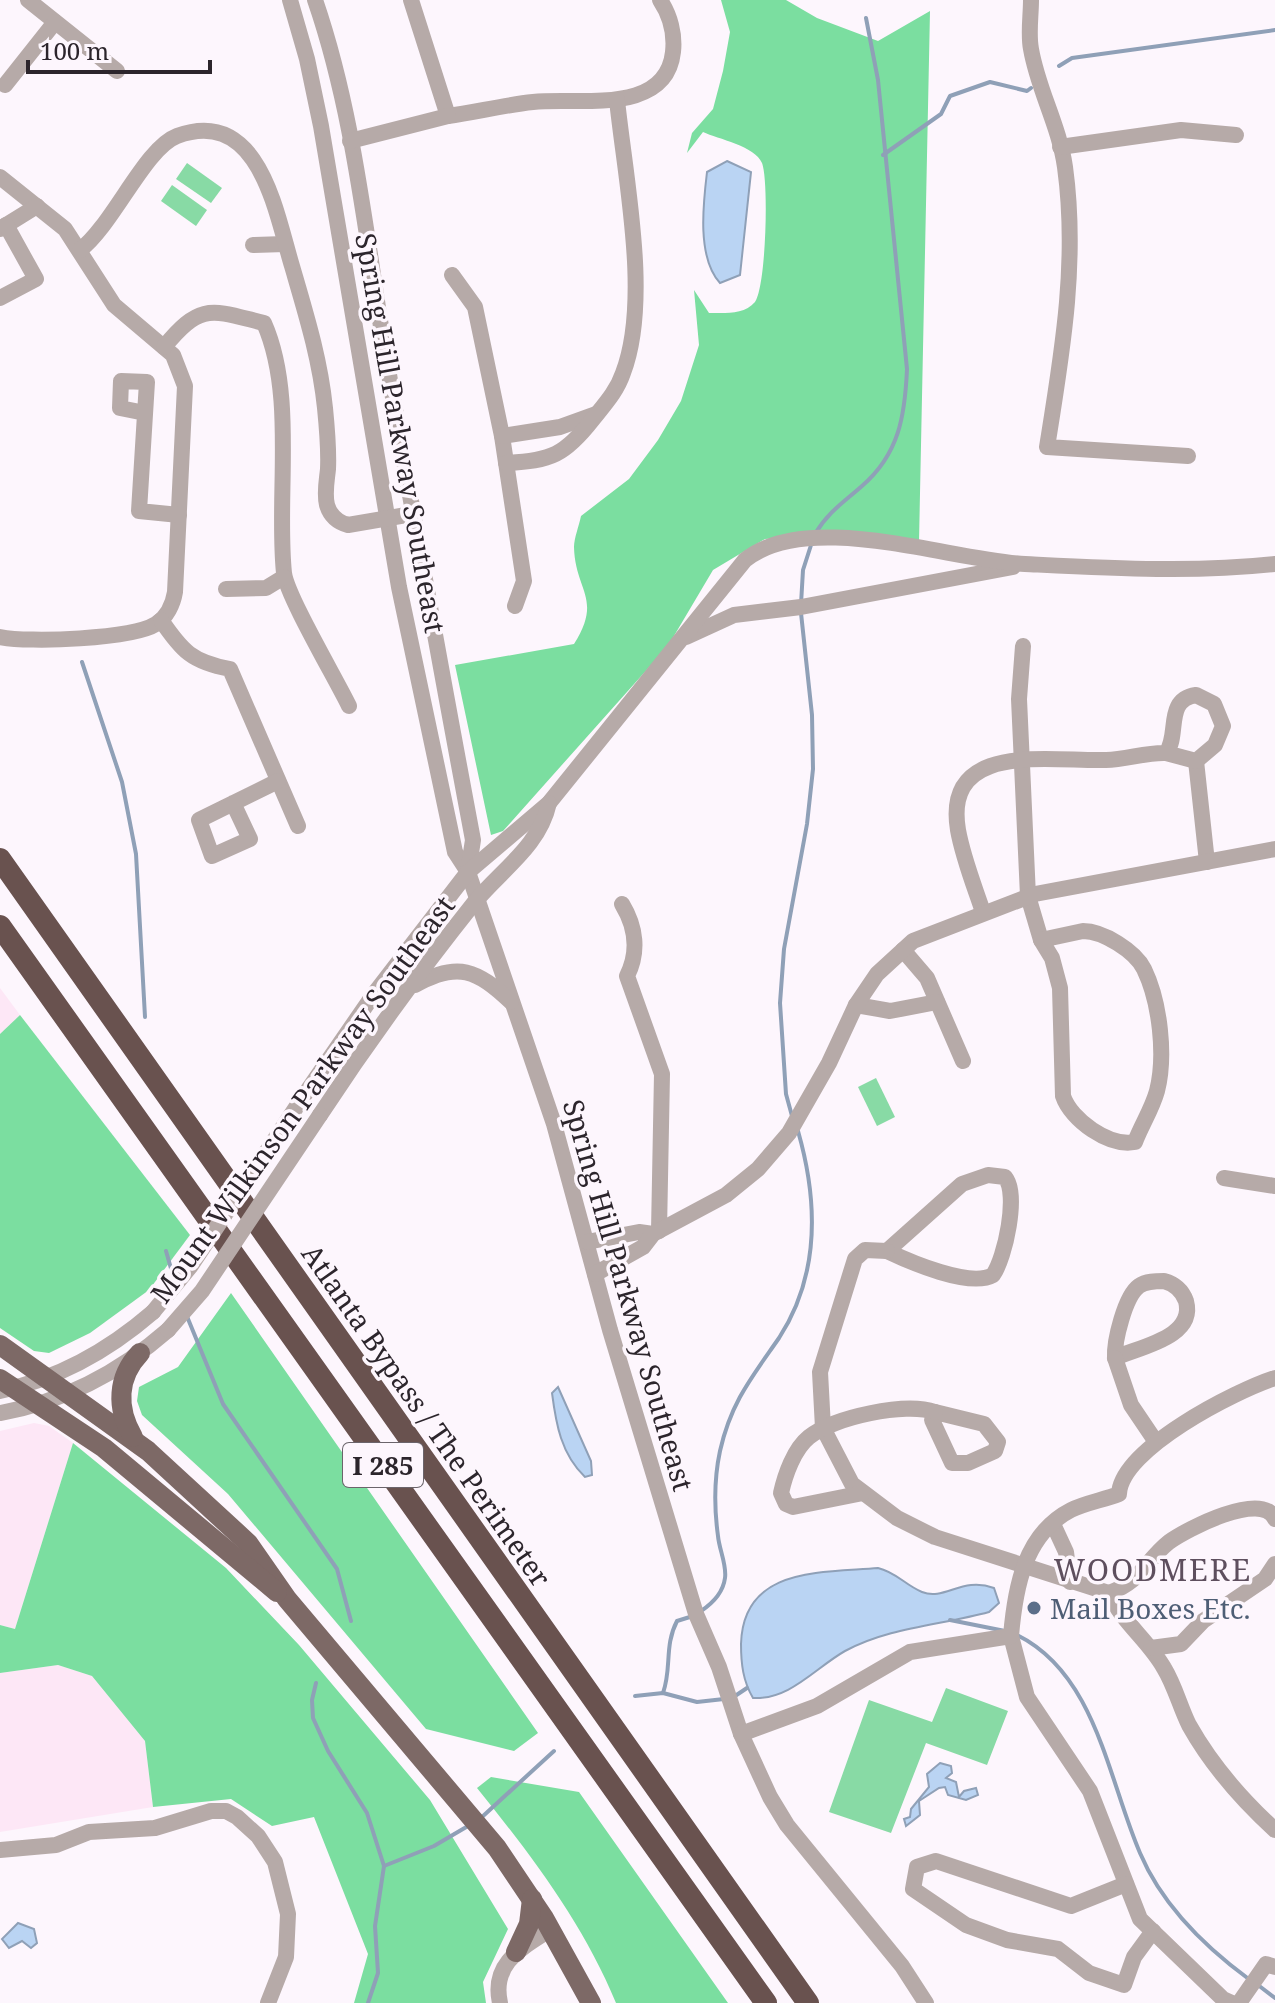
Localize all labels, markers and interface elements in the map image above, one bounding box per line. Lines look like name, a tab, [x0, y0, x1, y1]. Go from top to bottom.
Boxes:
scale bar	[28, 24, 210, 74]
text: 100 m	[40, 34, 109, 67]
street label: Spring Hill Parkway Southeast	[347, 230, 455, 636]
street label: Mount Wilkinson Parkway Southeast	[141, 888, 463, 1310]
street label: Spring Hill Parkway Southeast	[555, 1095, 703, 1495]
street label: Atlanta Bypass / The Perimeter	[294, 1236, 560, 1594]
road number: I 285	[343, 1443, 423, 1487]
district label: WOODMERE	[1054, 1549, 1252, 1590]
place label: Mail Boxes Etc.	[1050, 1589, 1251, 1627]
marker: Mail Boxes Etc.	[1025, 1599, 1043, 1617]

